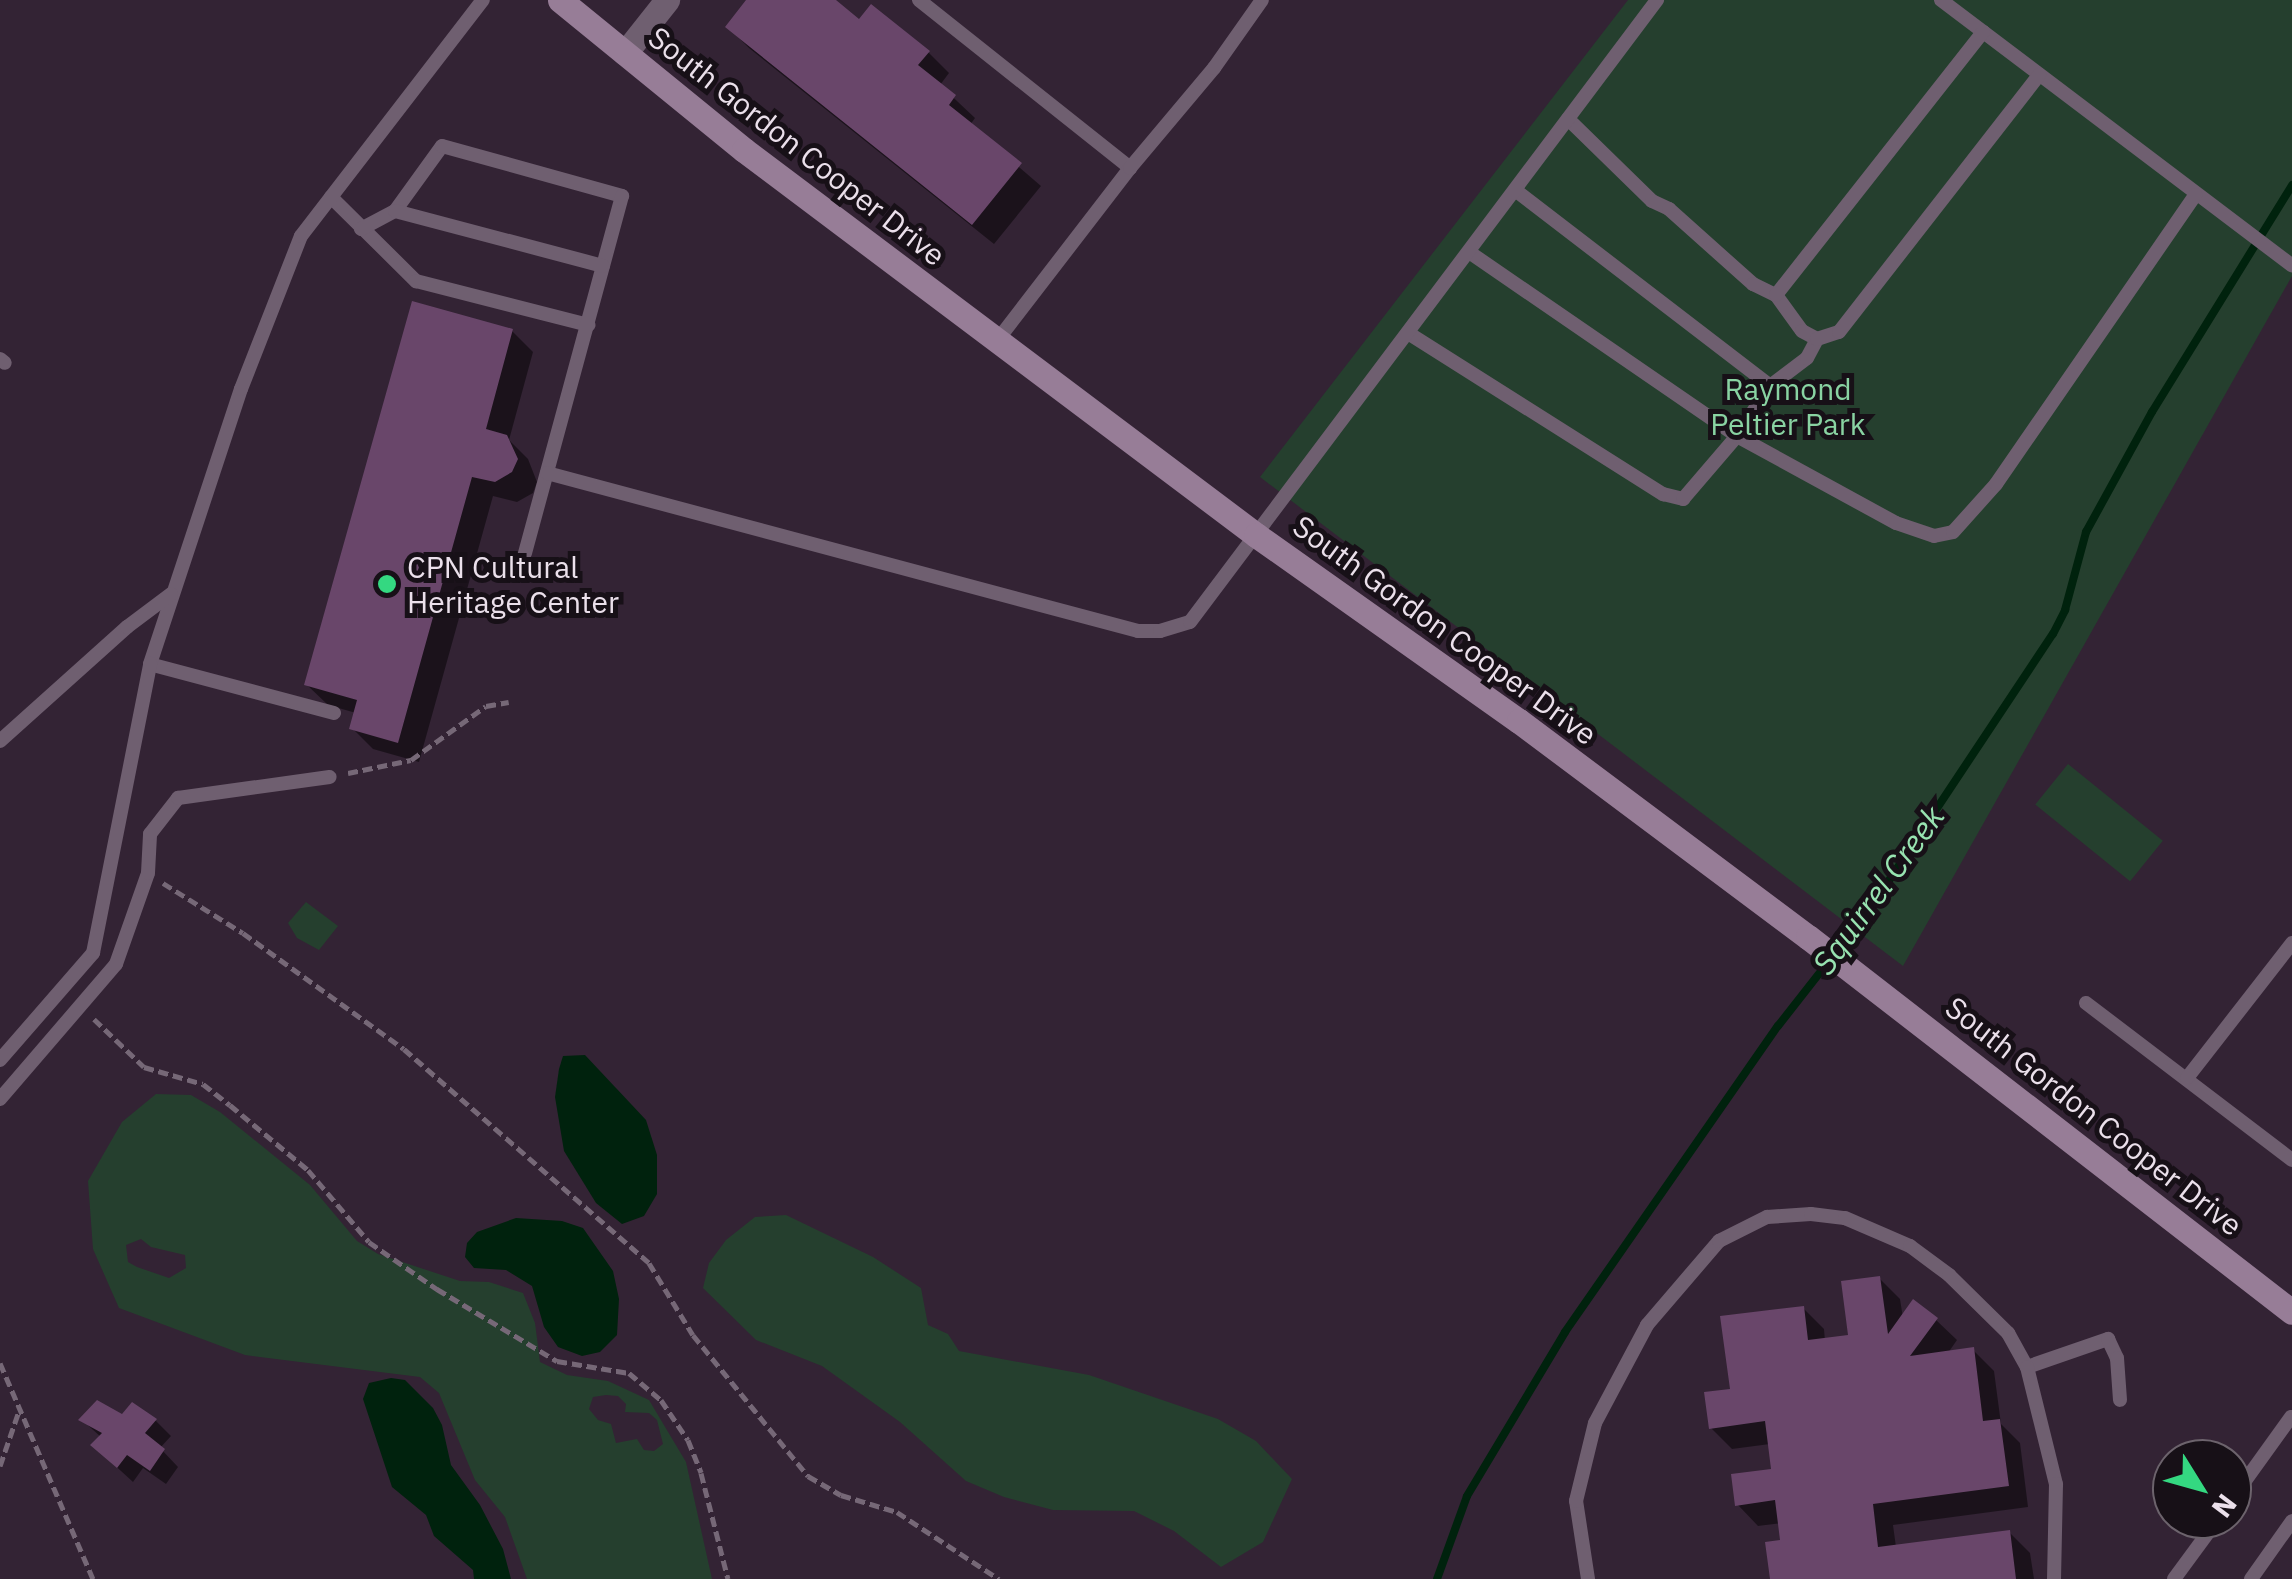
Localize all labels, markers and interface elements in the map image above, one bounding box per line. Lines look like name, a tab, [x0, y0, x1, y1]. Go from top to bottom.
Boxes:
street label: South Gordon Cooper Drive	[641, 19, 953, 273]
park label: Raymond Peltier Park	[1710, 371, 1866, 442]
street label: South Gordon Cooper Drive	[1286, 508, 1604, 752]
place label: CPN Cultural Heritage Center	[407, 549, 619, 620]
marker: CPN Cultural Heritage Center	[376, 573, 398, 595]
water label: Squirrel Creek	[1804, 798, 1952, 982]
street label: South Gordon Cooper Drive	[1938, 989, 2250, 1243]
north arrow	[2152, 1439, 2252, 1539]
text: N	[2204, 1487, 2246, 1525]

